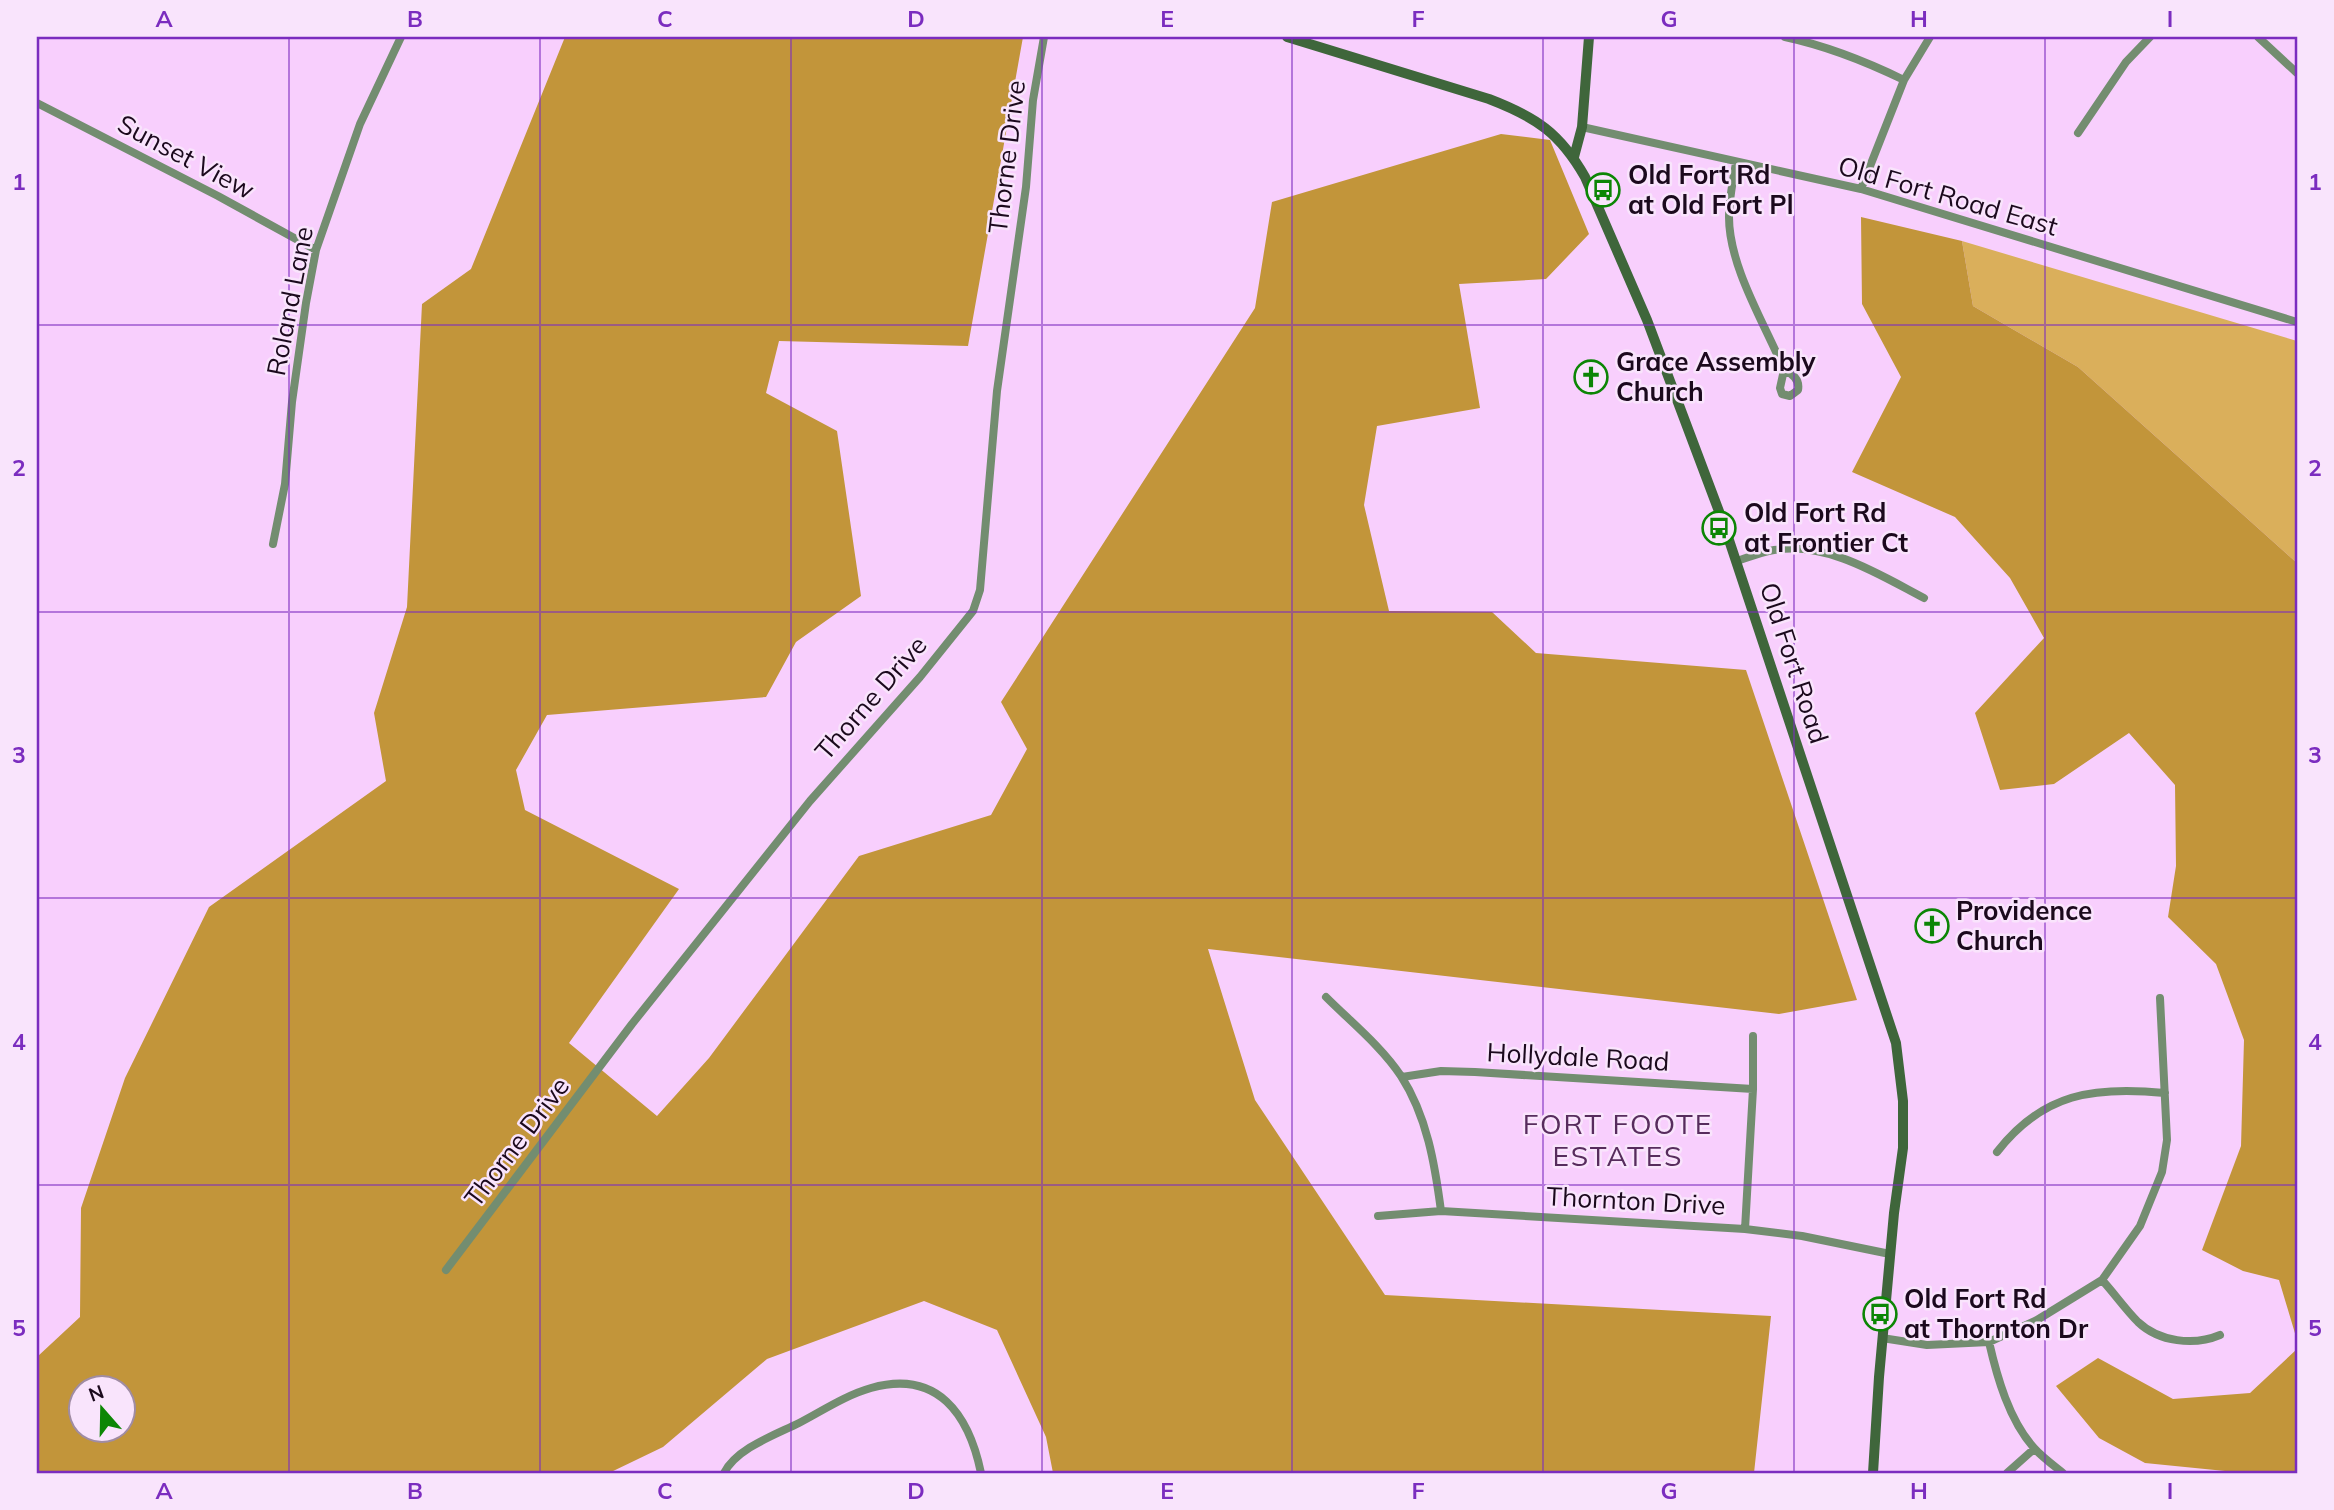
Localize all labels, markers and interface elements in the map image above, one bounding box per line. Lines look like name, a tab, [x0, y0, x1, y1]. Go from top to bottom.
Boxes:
text: A	[155, 4, 173, 33]
text: B	[407, 4, 423, 33]
text: C	[657, 4, 673, 33]
text: D	[907, 4, 925, 33]
text: E	[1160, 4, 1174, 33]
text: F	[1411, 4, 1425, 33]
text: G	[1660, 4, 1678, 33]
text: H	[1910, 4, 1928, 33]
text: I	[2167, 4, 2173, 33]
street label: Thorne Drive	[981, 78, 1032, 235]
street label: Sunset View	[112, 107, 260, 206]
street label: Old Fort Road East	[1835, 148, 2062, 243]
place label: Old Fort Rd at Old Fort Pl	[1628, 158, 1793, 221]
text: 1	[12, 167, 26, 196]
text: 1	[2308, 167, 2322, 196]
bus stop icon: Old Fort Rd at Old Fort Pl	[1584, 171, 1622, 209]
street label: Roland Lane	[259, 224, 320, 378]
place label: Grace Assembly Church	[1616, 345, 1817, 408]
church icon: Grace Assembly Church	[1572, 358, 1610, 396]
text: 2	[12, 453, 26, 482]
text: 2	[2308, 453, 2322, 482]
place label: Old Fort Rd at Frontier Ct	[1744, 496, 1908, 559]
bus stop icon: Old Fort Rd at Frontier Ct	[1700, 509, 1738, 547]
street label: Old Fort Road	[1753, 578, 1836, 748]
street label: Thorne Drive	[808, 629, 934, 767]
text: 3	[12, 740, 26, 769]
text: 3	[2308, 740, 2322, 769]
place label: Providence Church	[1956, 894, 2092, 957]
church icon: Providence Church	[1913, 907, 1951, 945]
text: 4	[12, 1027, 26, 1056]
text: 4	[2308, 1027, 2322, 1056]
street label: Hollydale Road	[1486, 1035, 1670, 1078]
street label: Thorne Drive	[457, 1070, 576, 1213]
district label: FORT FOOTE ESTATES	[1523, 1106, 1713, 1173]
street label: Thornton Drive	[1546, 1179, 1726, 1222]
place label: Old Fort Rd at Thornton Dr	[1904, 1282, 2089, 1345]
bus stop icon: Old Fort Rd at Thornton Dr	[1861, 1295, 1899, 1333]
text: 5	[12, 1313, 26, 1342]
text: 5	[2308, 1313, 2322, 1342]
north arrow	[66, 1374, 136, 1444]
text: N	[85, 1379, 107, 1407]
text: A	[155, 1476, 173, 1505]
text: B	[407, 1476, 423, 1505]
text: C	[657, 1476, 673, 1505]
text: D	[907, 1476, 925, 1505]
text: E	[1160, 1476, 1174, 1505]
text: F	[1411, 1476, 1425, 1505]
text: G	[1660, 1476, 1678, 1505]
text: H	[1910, 1476, 1928, 1505]
text: I	[2167, 1476, 2173, 1505]

